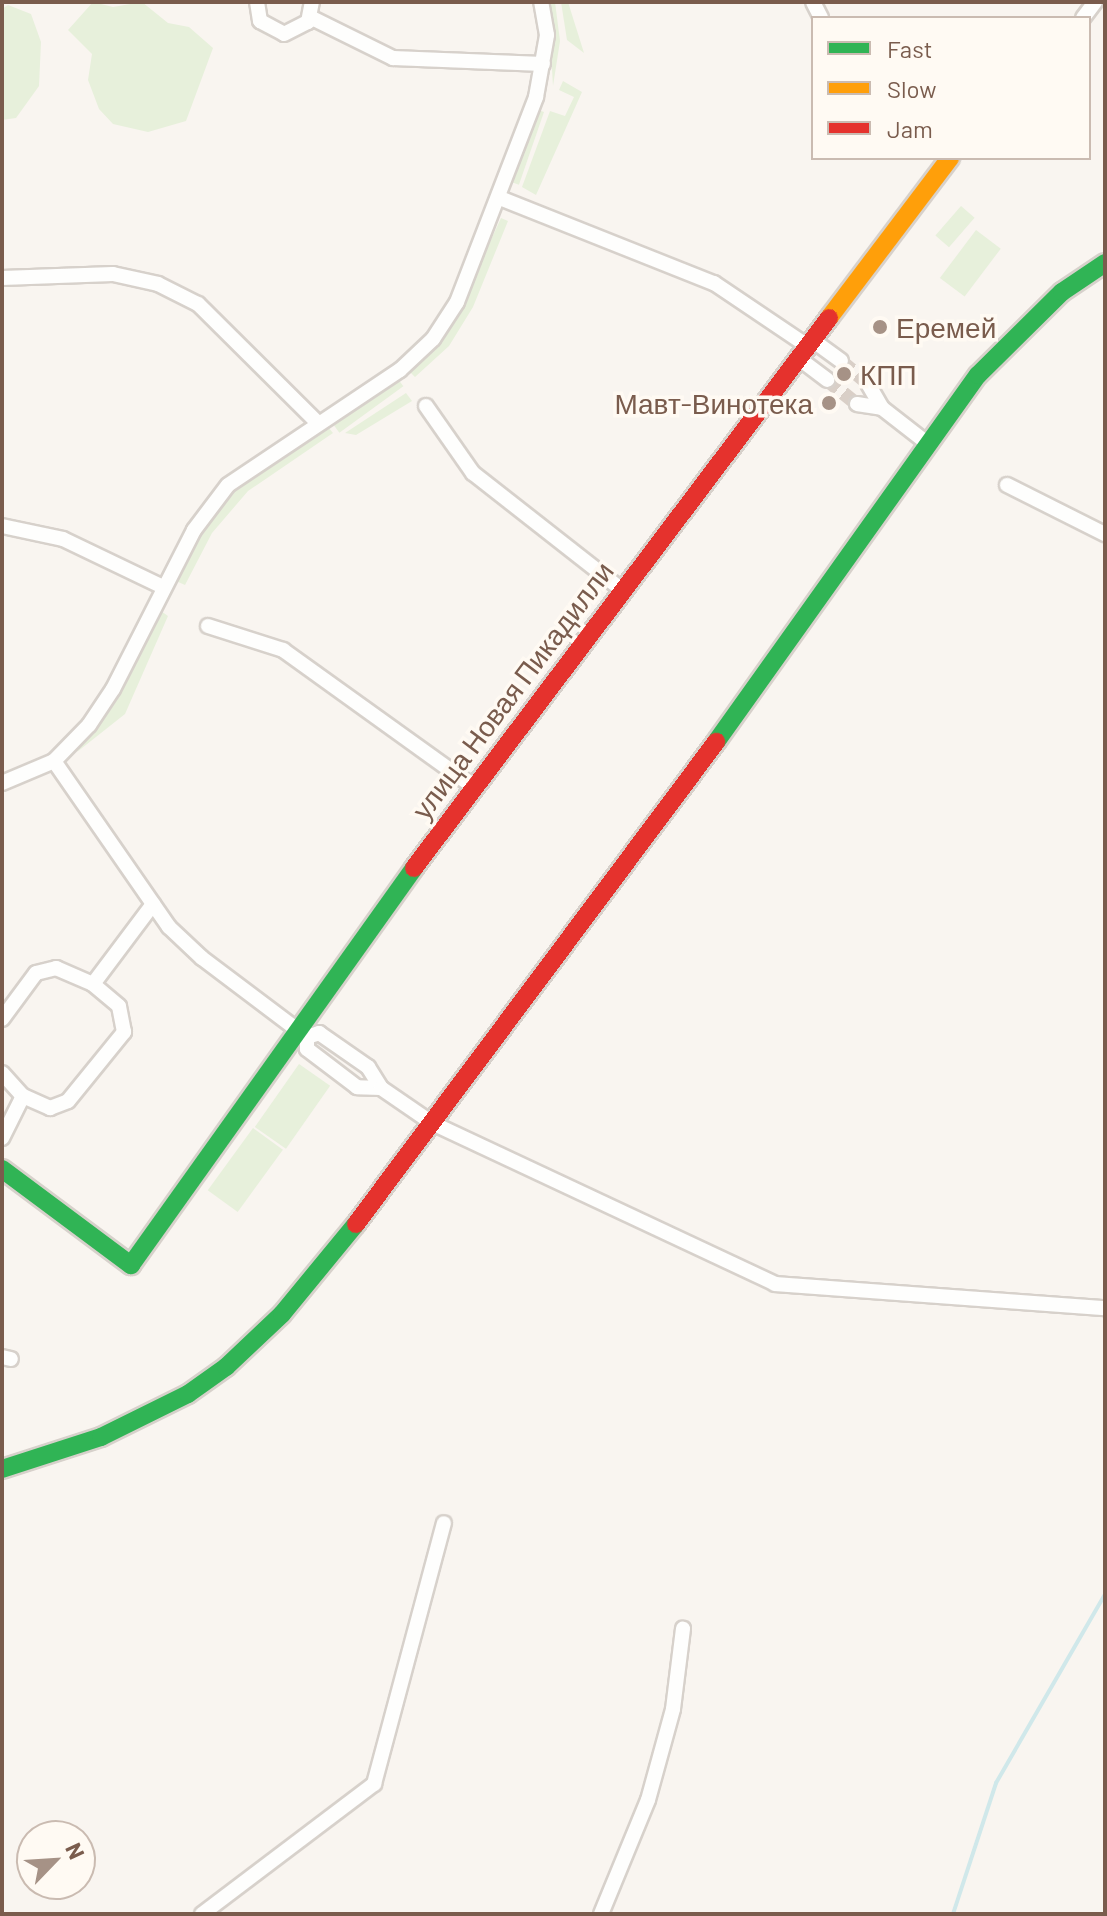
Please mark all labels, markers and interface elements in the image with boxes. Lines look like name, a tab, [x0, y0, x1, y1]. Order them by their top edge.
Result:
legend	[811, 16, 1091, 160]
text: Fast	[887, 34, 932, 63]
text: Slow	[887, 74, 936, 103]
text: Jam	[887, 114, 933, 143]
place label: Еремей	[896, 310, 996, 344]
marker: Еремей	[871, 318, 889, 336]
place label: КПП	[860, 357, 917, 391]
marker: КПП	[835, 365, 853, 383]
place label: Мавт-Винотека	[614, 386, 813, 420]
marker: Мавт-Винотека	[820, 394, 838, 412]
street label: улица Новая Пикадилли	[404, 555, 620, 825]
north arrow	[16, 1820, 96, 1900]
text: N	[61, 1839, 91, 1863]

